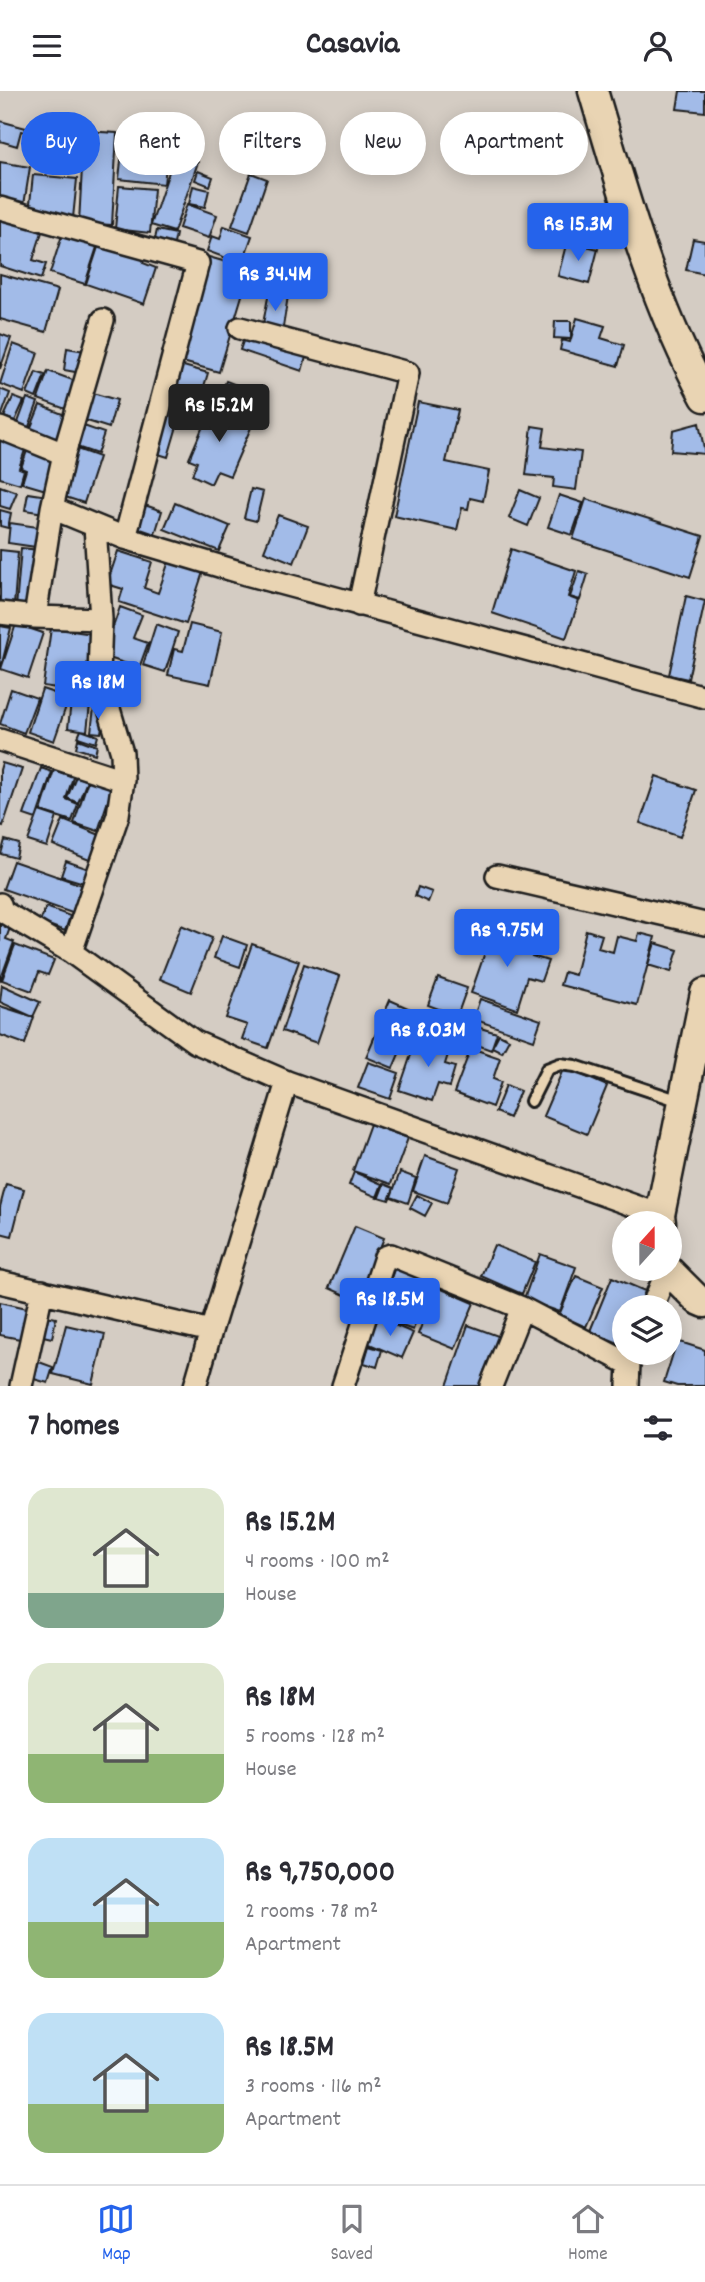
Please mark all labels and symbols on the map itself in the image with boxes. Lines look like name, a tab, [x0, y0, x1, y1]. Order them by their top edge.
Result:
pin: Rs 15.3M	[506, 204, 650, 263]
pin: Rs 34.4M	[203, 253, 347, 313]
pin: Rs 15.2M	[147, 385, 291, 444]
pin: Rs 18M	[41, 661, 155, 721]
pin: Rs 9.75M	[435, 909, 579, 969]
pin: Rs 8.03M	[356, 1009, 500, 1069]
north arrow	[612, 1211, 682, 1281]
pin: Rs 18.5M	[318, 1279, 462, 1338]

